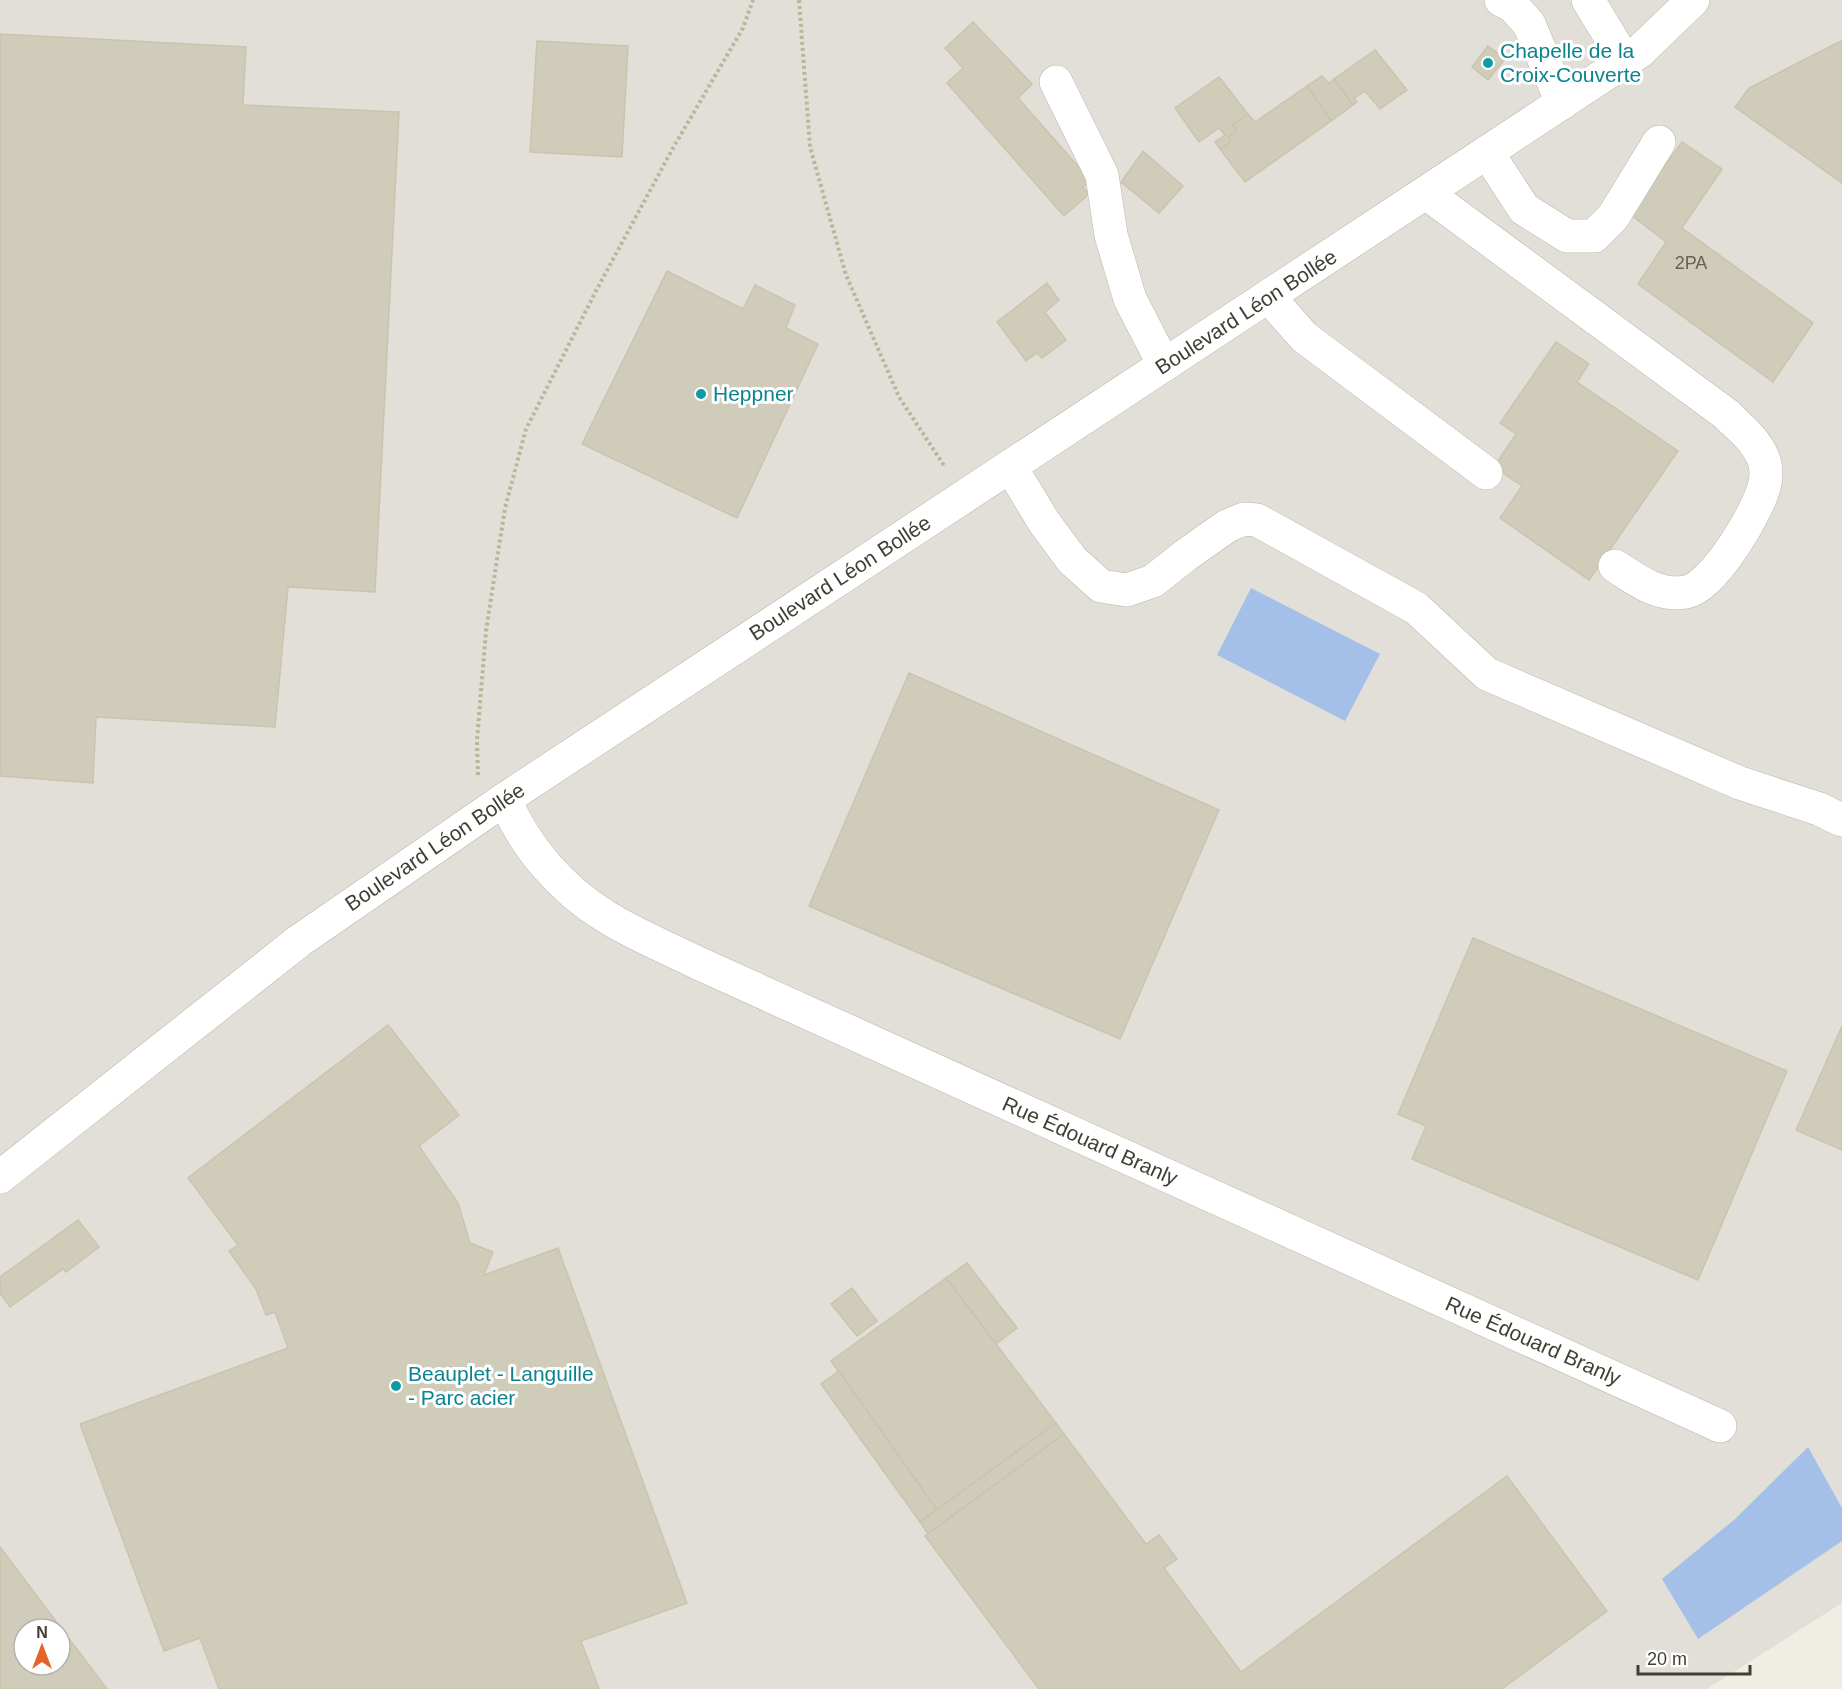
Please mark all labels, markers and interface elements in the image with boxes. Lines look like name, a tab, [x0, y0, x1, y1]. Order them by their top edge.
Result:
place label: Chapelle de la Croix-Couverte	[1500, 39, 1641, 86]
marker: Chapelle de la Croix-Couverte	[1481, 56, 1495, 70]
street label: Boulevard Léon Bollée	[1151, 244, 1341, 379]
house number: 2PA	[1675, 253, 1707, 273]
place label: Heppner	[713, 382, 794, 405]
marker: Heppner	[694, 387, 708, 401]
street label: Boulevard Léon Bollée	[745, 510, 935, 645]
street label: Boulevard Léon Bollée	[341, 778, 529, 915]
street label: Rue Édouard Branly	[999, 1092, 1182, 1190]
street label: Rue Édouard Branly	[1442, 1292, 1625, 1390]
place label: Beauplet - Languille - Parc acier	[408, 1362, 594, 1409]
marker: Beauplet - Languille - Parc acier	[389, 1379, 403, 1393]
north arrow	[12, 1617, 72, 1677]
text: N	[36, 1624, 48, 1641]
scale bar	[1638, 1638, 1750, 1676]
text: 20 m	[1647, 1649, 1687, 1669]

